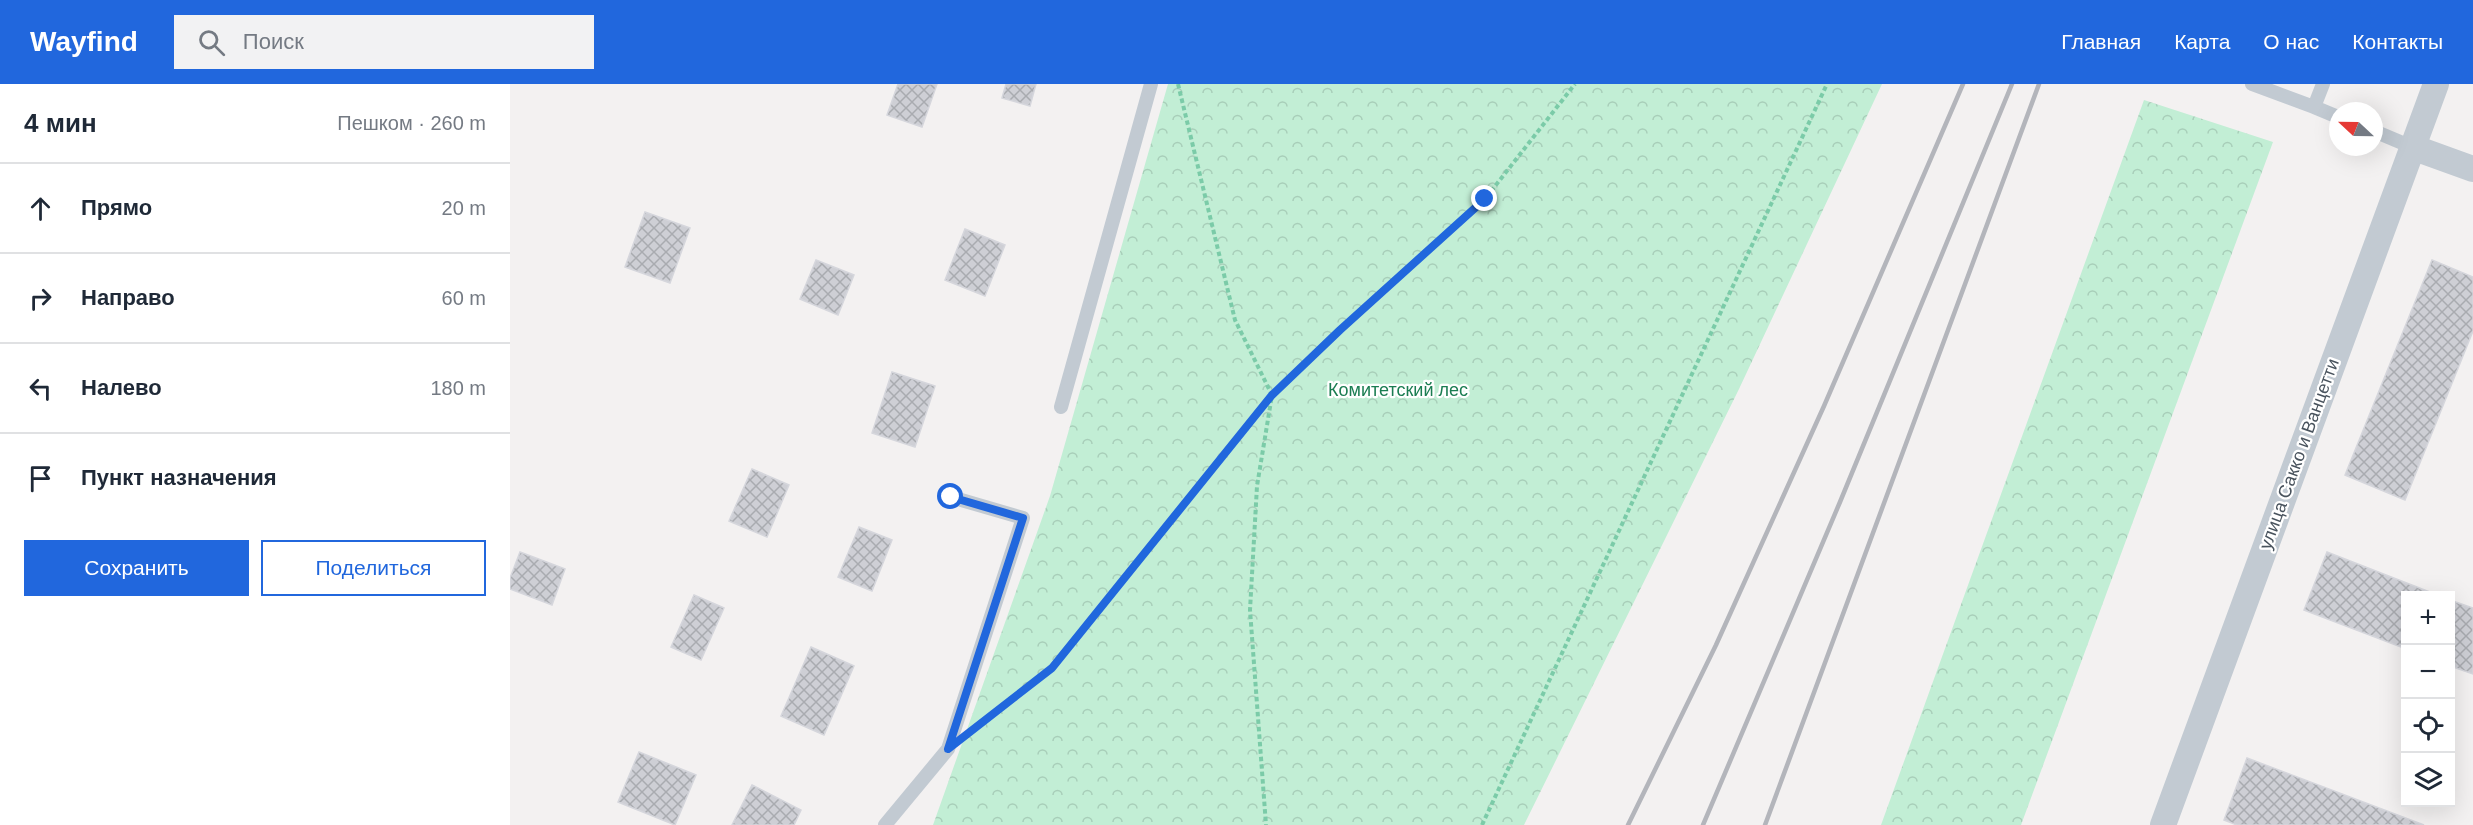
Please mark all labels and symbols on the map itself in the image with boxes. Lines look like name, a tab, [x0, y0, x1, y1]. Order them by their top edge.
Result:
north arrow	[2329, 102, 2383, 156]
route end	[1471, 185, 1497, 211]
street label: улица Сакко и Ванцетти	[2255, 356, 2343, 552]
park label: Комитетский лес	[1328, 380, 1468, 400]
route start	[937, 483, 963, 509]

